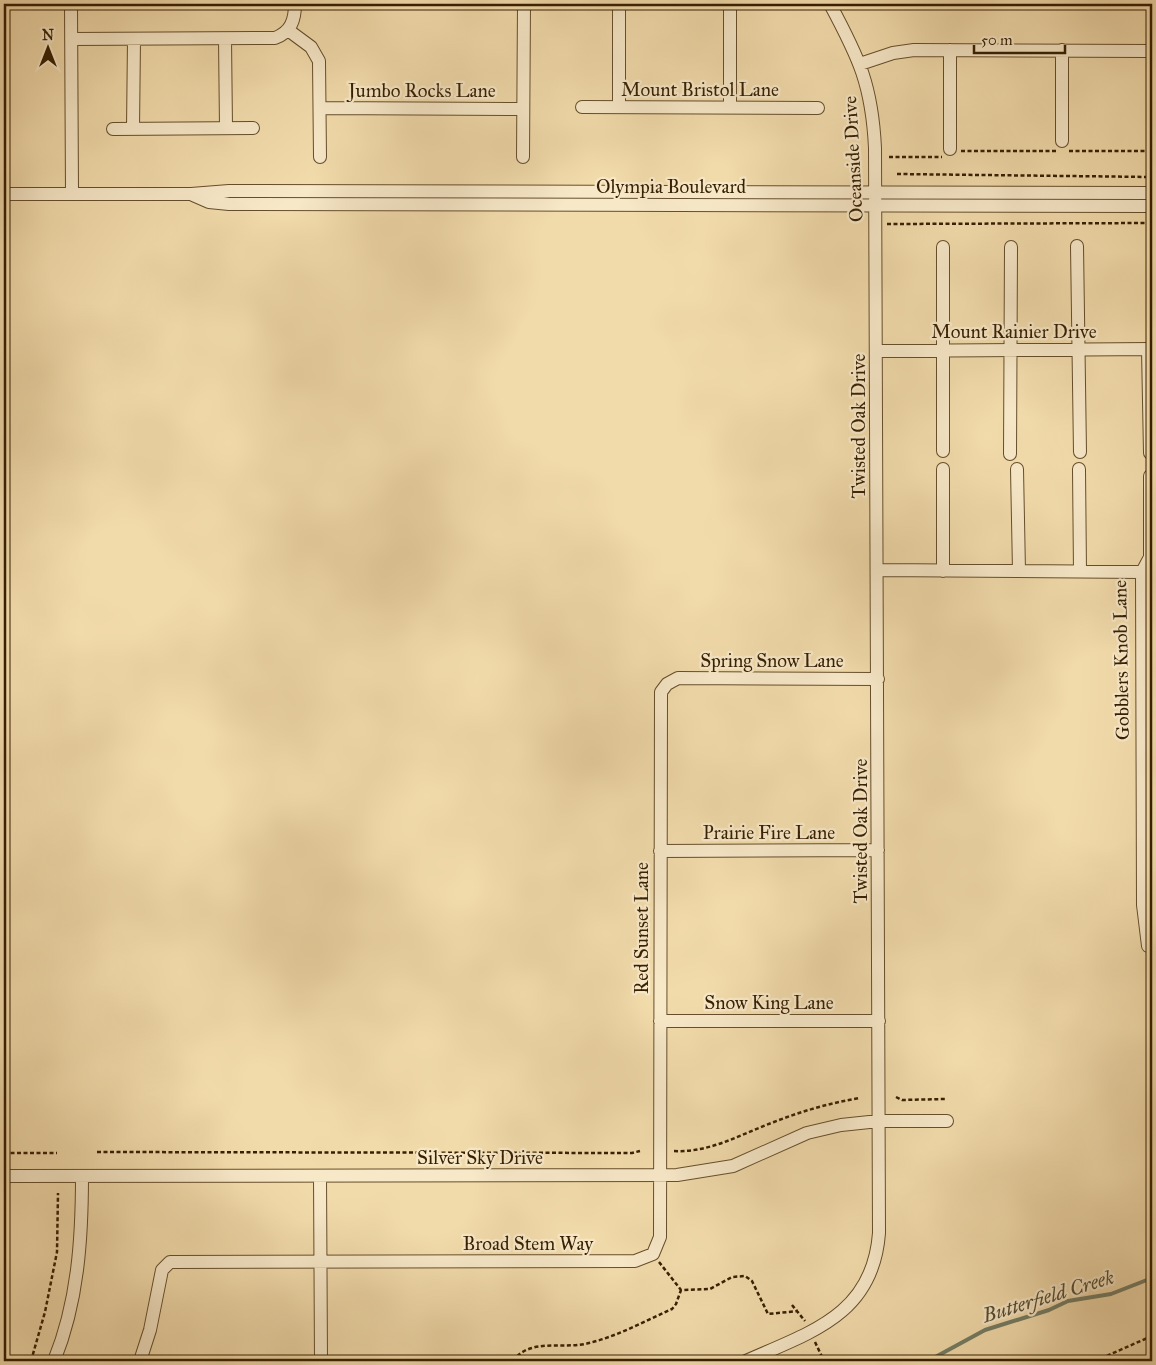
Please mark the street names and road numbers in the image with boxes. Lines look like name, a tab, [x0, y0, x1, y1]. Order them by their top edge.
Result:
street label: Mount Bristol Lane	[621, 78, 779, 101]
street label: Jumbo Rocks Lane	[346, 79, 496, 103]
street label: Oceanside Drive	[838, 95, 868, 223]
street label: Olympia Boulevard	[596, 175, 746, 198]
street label: Mount Rainier Drive	[931, 320, 1097, 343]
street label: Twisted Oak Drive	[847, 353, 870, 498]
street label: Gobblers Knob Lane	[1108, 580, 1134, 740]
street label: Spring Snow Lane	[700, 649, 844, 673]
street label: Twisted Oak Drive	[849, 758, 872, 903]
street label: Prairie Fire Lane	[703, 821, 835, 844]
street label: Red Sunset Lane	[630, 862, 653, 994]
street label: Snow King Lane	[704, 991, 834, 1015]
street label: Silver Sky Drive	[417, 1146, 543, 1169]
street label: Broad Stem Way	[463, 1232, 594, 1255]

